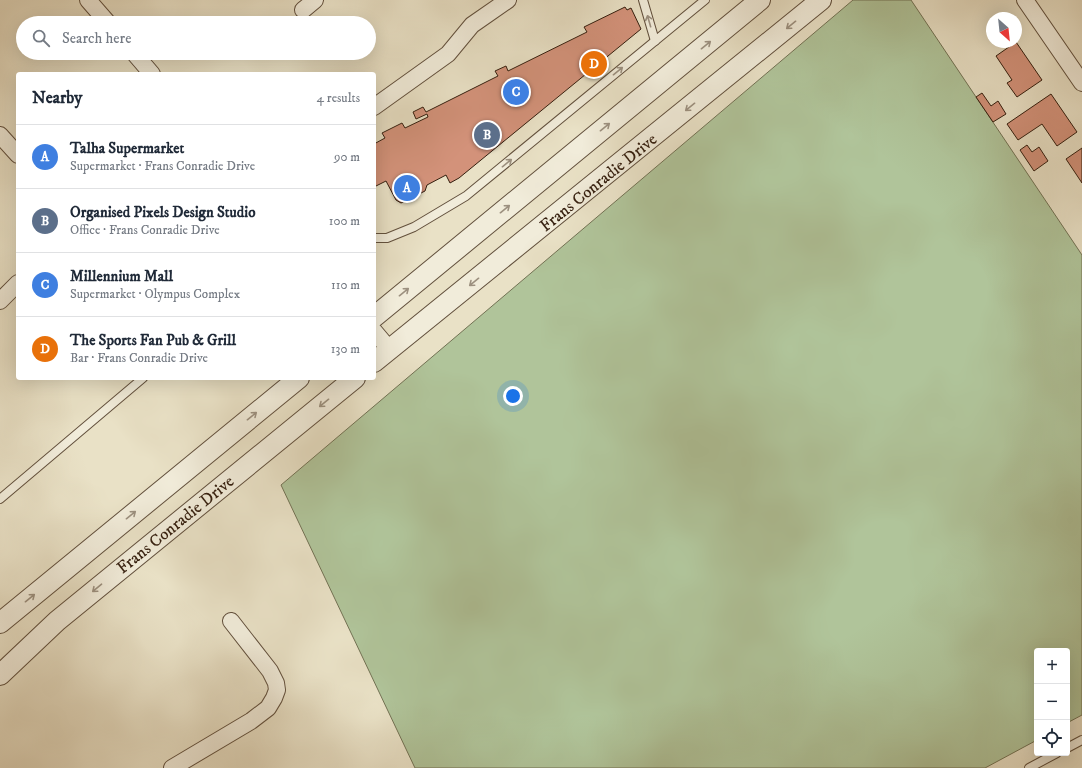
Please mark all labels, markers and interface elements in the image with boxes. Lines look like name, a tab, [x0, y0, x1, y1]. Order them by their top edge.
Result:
north arrow	[986, 12, 1022, 48]
one-way arrow	[645, 14, 652, 27]
search box	[16, 16, 376, 60]
one-way arrow	[785, 20, 796, 29]
icon: search	[30, 27, 52, 49]
text: Search here	[62, 29, 131, 48]
one-way arrow	[700, 40, 711, 49]
pin: D	[581, 49, 607, 79]
one-way arrow	[613, 67, 623, 76]
pin: C	[503, 77, 529, 107]
text: Nearby	[32, 87, 82, 109]
text: 4 results	[317, 90, 360, 106]
one-way arrow	[685, 102, 696, 111]
pin: B	[474, 120, 500, 150]
one-way arrow	[600, 123, 611, 131]
street label: Frans Conradie Drive	[535, 129, 662, 237]
text: Talha Supermarket	[70, 139, 184, 158]
text: A	[41, 149, 49, 165]
text: 90 m	[334, 149, 360, 165]
text: Supermarket · Frans Conradie Drive	[70, 158, 255, 174]
one-way arrow	[501, 158, 512, 167]
pin: A	[394, 173, 420, 203]
text: Organised Pixels Design Studio	[70, 203, 256, 222]
one-way arrow	[499, 205, 510, 214]
text: B	[41, 213, 49, 229]
text: 100 m	[329, 213, 360, 229]
text: Office · Frans Conradie Drive	[70, 222, 220, 238]
text: Millennium Mall	[70, 267, 173, 286]
text: C	[41, 277, 49, 293]
text: 110 m	[331, 277, 360, 293]
one-way arrow	[469, 278, 480, 287]
text: Supermarket · Olympus Complex	[70, 286, 240, 302]
one-way arrow	[399, 287, 410, 296]
text: The Sports Fan Pub & Grill	[70, 331, 236, 350]
text: D	[40, 341, 50, 357]
text: 130 m	[331, 341, 360, 357]
text: Bar · Frans Conradie Drive	[70, 350, 208, 366]
your location	[503, 386, 523, 406]
one-way arrow	[319, 398, 330, 407]
one-way arrow	[247, 411, 258, 420]
street label: Frans Conradie Drive	[112, 471, 239, 579]
one-way arrow	[125, 511, 136, 520]
one-way arrow	[91, 584, 102, 593]
one-way arrow	[25, 593, 36, 602]
map controls	[1034, 648, 1070, 756]
button: +	[1034, 648, 1070, 684]
button: −	[1034, 684, 1070, 720]
button: locate	[1034, 720, 1070, 756]

